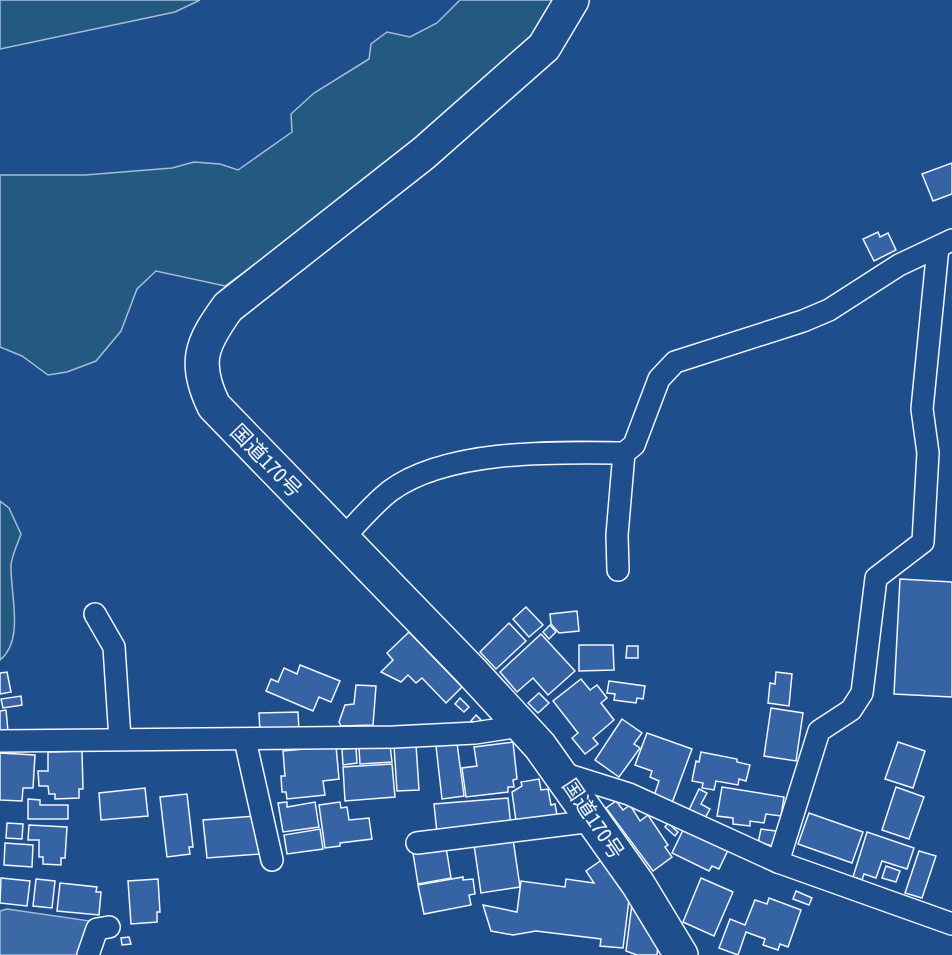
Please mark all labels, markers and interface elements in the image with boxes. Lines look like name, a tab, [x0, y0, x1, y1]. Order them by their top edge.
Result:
street label: 国道170号	[224, 418, 309, 504]
street label: 国道170号	[556, 773, 631, 865]

